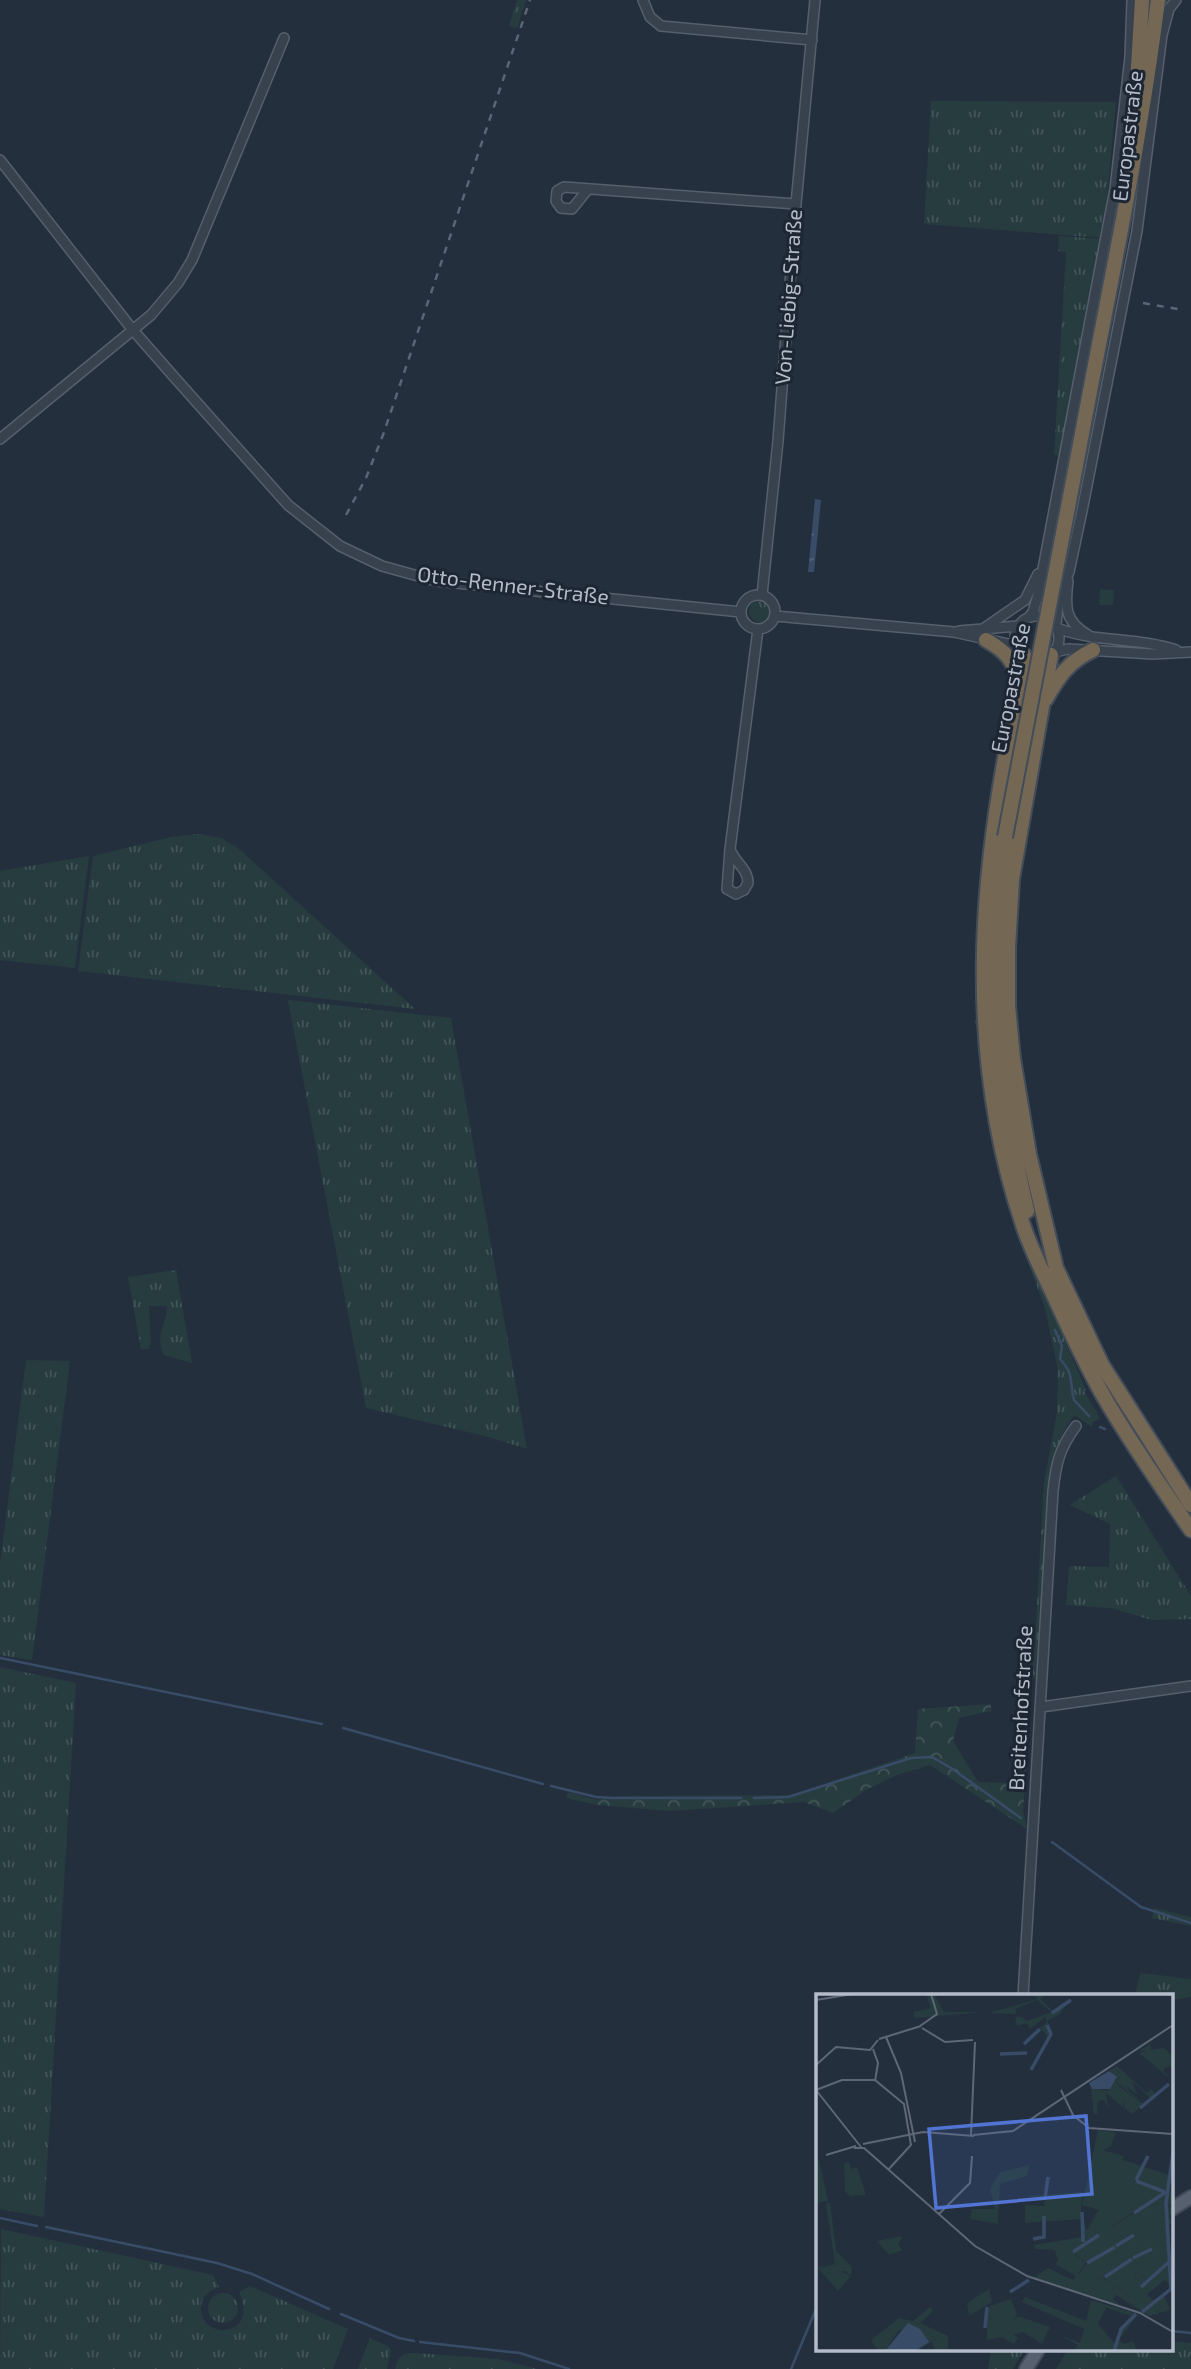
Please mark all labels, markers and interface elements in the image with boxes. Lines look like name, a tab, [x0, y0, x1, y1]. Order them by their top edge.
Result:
street label: Europastraße	[1106, 69, 1147, 203]
street label: Von-Liebig-Straße	[769, 208, 806, 386]
street label: Otto-Renner-Straße	[416, 560, 610, 609]
street label: Europastraße	[985, 621, 1034, 755]
street label: Breitenhofstraße	[1003, 1625, 1036, 1791]
inset map	[816, 1994, 1174, 2352]

